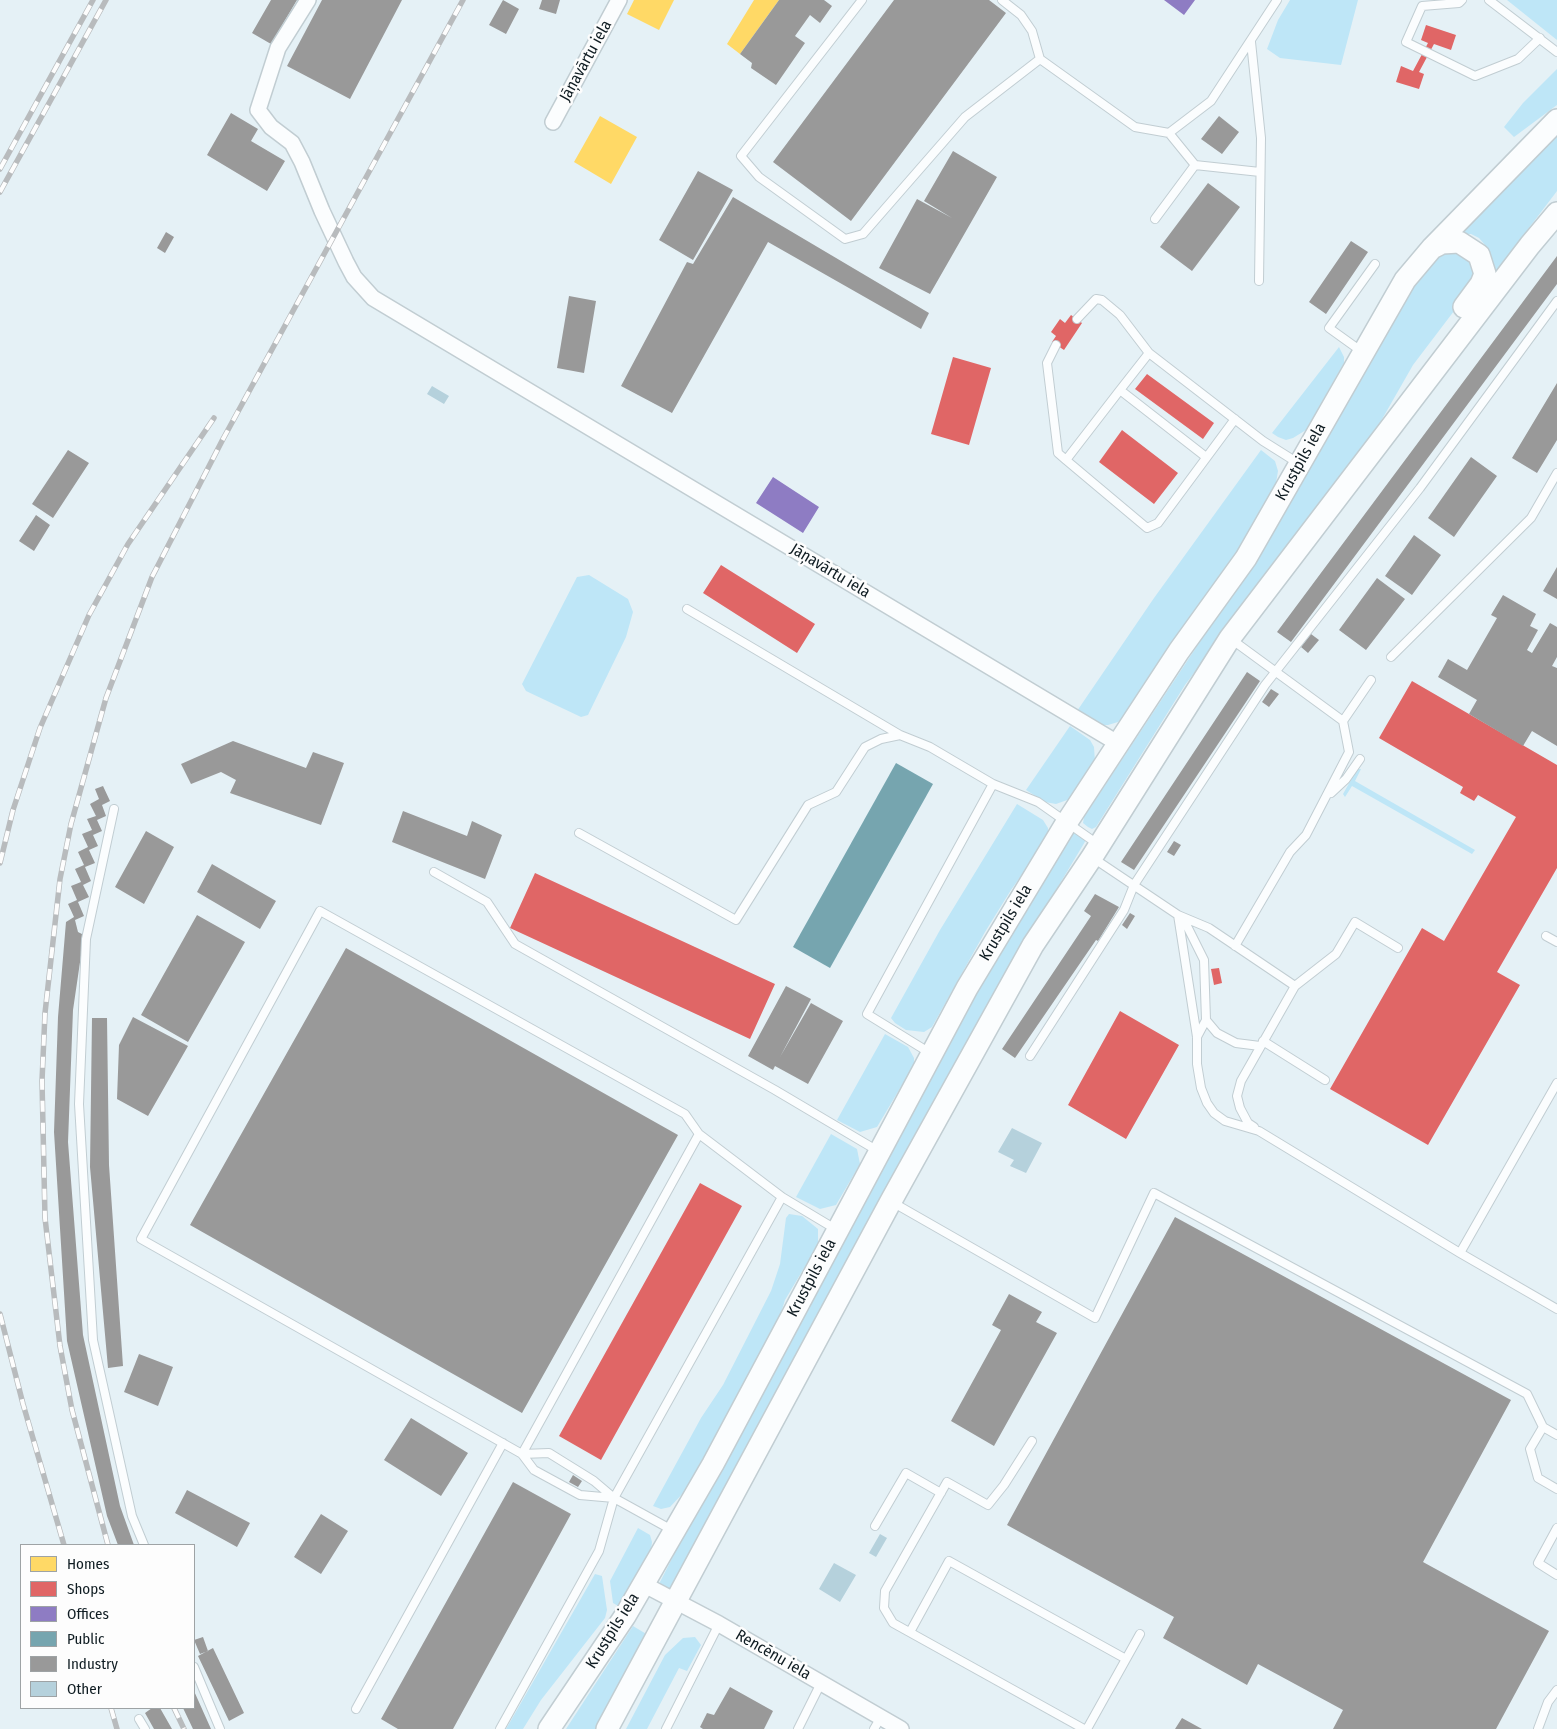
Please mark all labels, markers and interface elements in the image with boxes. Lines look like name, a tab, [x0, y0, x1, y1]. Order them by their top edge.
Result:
street label: Jāņavārtu iela	[556, 17, 616, 105]
street label: Krustpils iela	[1272, 420, 1330, 504]
street label: Jāņavārtu iela	[787, 540, 873, 602]
street label: Krustpils iela	[976, 881, 1036, 965]
street label: Krustpils iela	[783, 1236, 841, 1320]
legend	[20, 1544, 195, 1709]
text: Homes	[67, 1555, 109, 1573]
text: Shops	[67, 1580, 105, 1598]
street label: Krustpils iela	[582, 1590, 644, 1672]
text: Offices	[67, 1605, 109, 1623]
street label: Rencēnu iela	[732, 1626, 814, 1684]
text: Public	[67, 1630, 104, 1648]
text: Industry	[67, 1655, 118, 1673]
text: Other	[67, 1680, 102, 1698]

